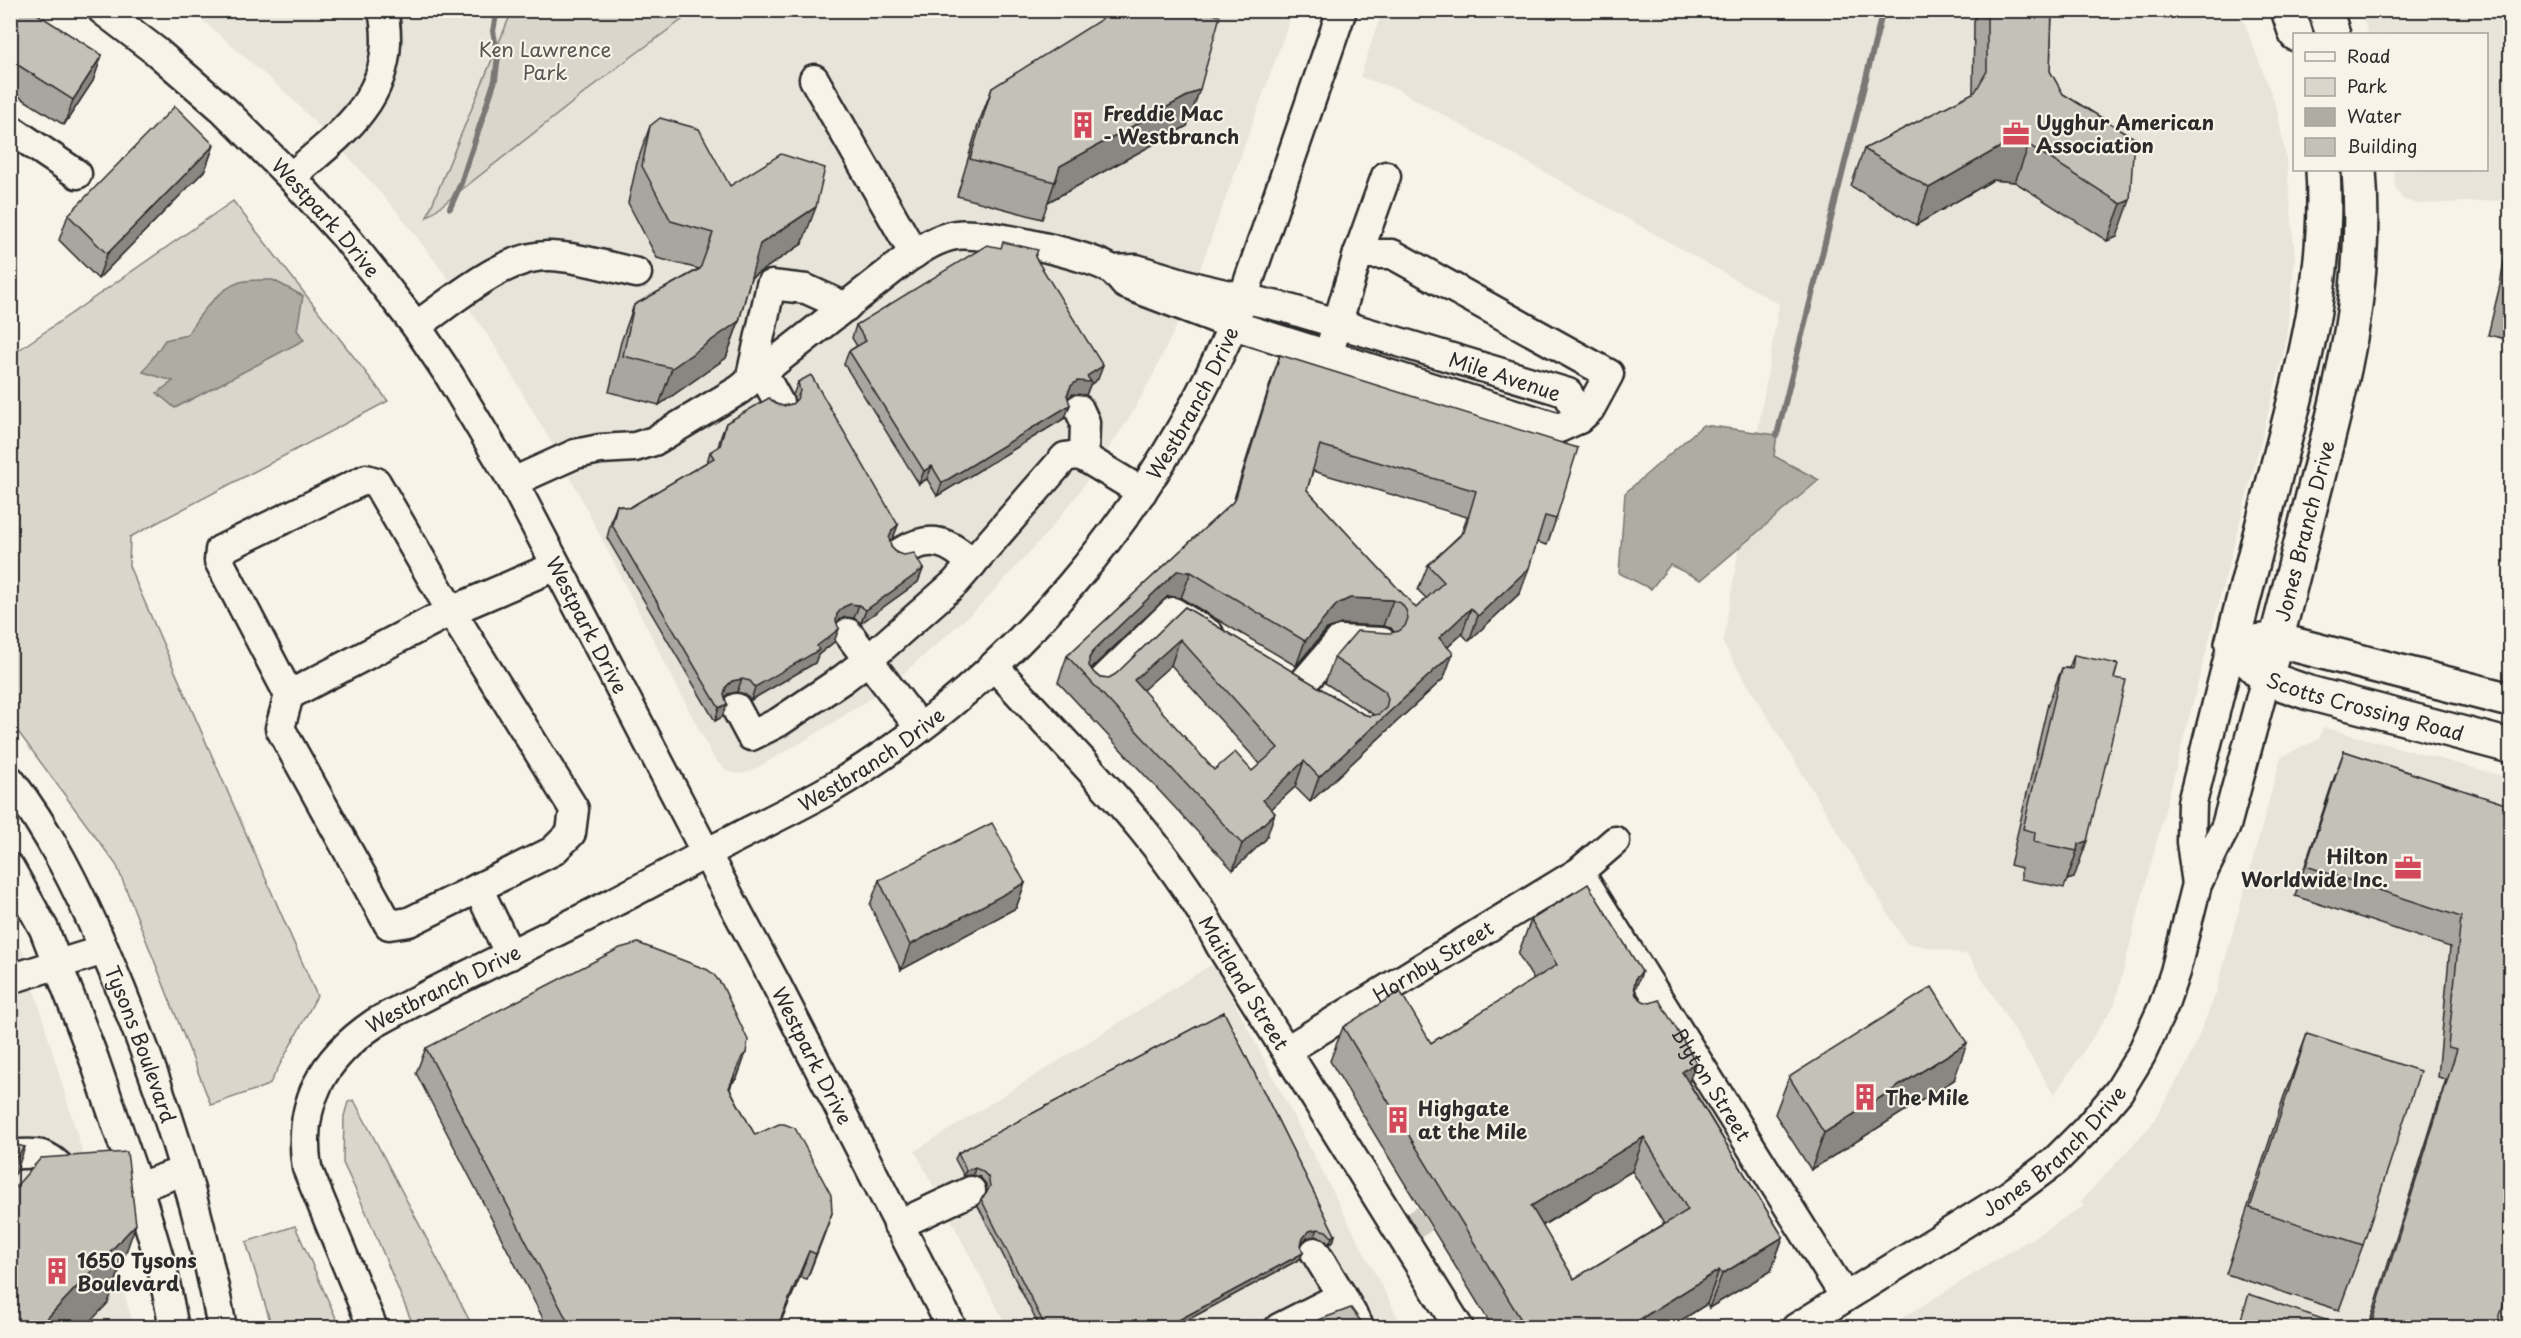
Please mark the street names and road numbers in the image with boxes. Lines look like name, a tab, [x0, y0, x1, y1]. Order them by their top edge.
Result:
street label: Westpark Drive	[265, 151, 387, 284]
street label: Westbranch Drive	[1139, 321, 1246, 485]
street label: Mile Avenue	[1445, 344, 1565, 408]
street label: Jones Branch Drive	[2267, 437, 2342, 625]
street label: Westpark Drive	[539, 551, 636, 699]
street label: Scotts Crossing Road	[2262, 664, 2467, 748]
street label: Westbranch Drive	[793, 700, 951, 819]
street label: Maitland Street	[1192, 910, 1297, 1056]
street label: Hornby Street	[1367, 913, 1499, 1009]
street label: Westbranch Drive	[360, 936, 526, 1040]
street label: Tysons Boulevard	[98, 961, 184, 1127]
street label: Westpark Drive	[765, 981, 860, 1130]
street label: Blyton Street	[1665, 1021, 1759, 1147]
street label: Jones Branch Drive	[1976, 1078, 2133, 1224]

